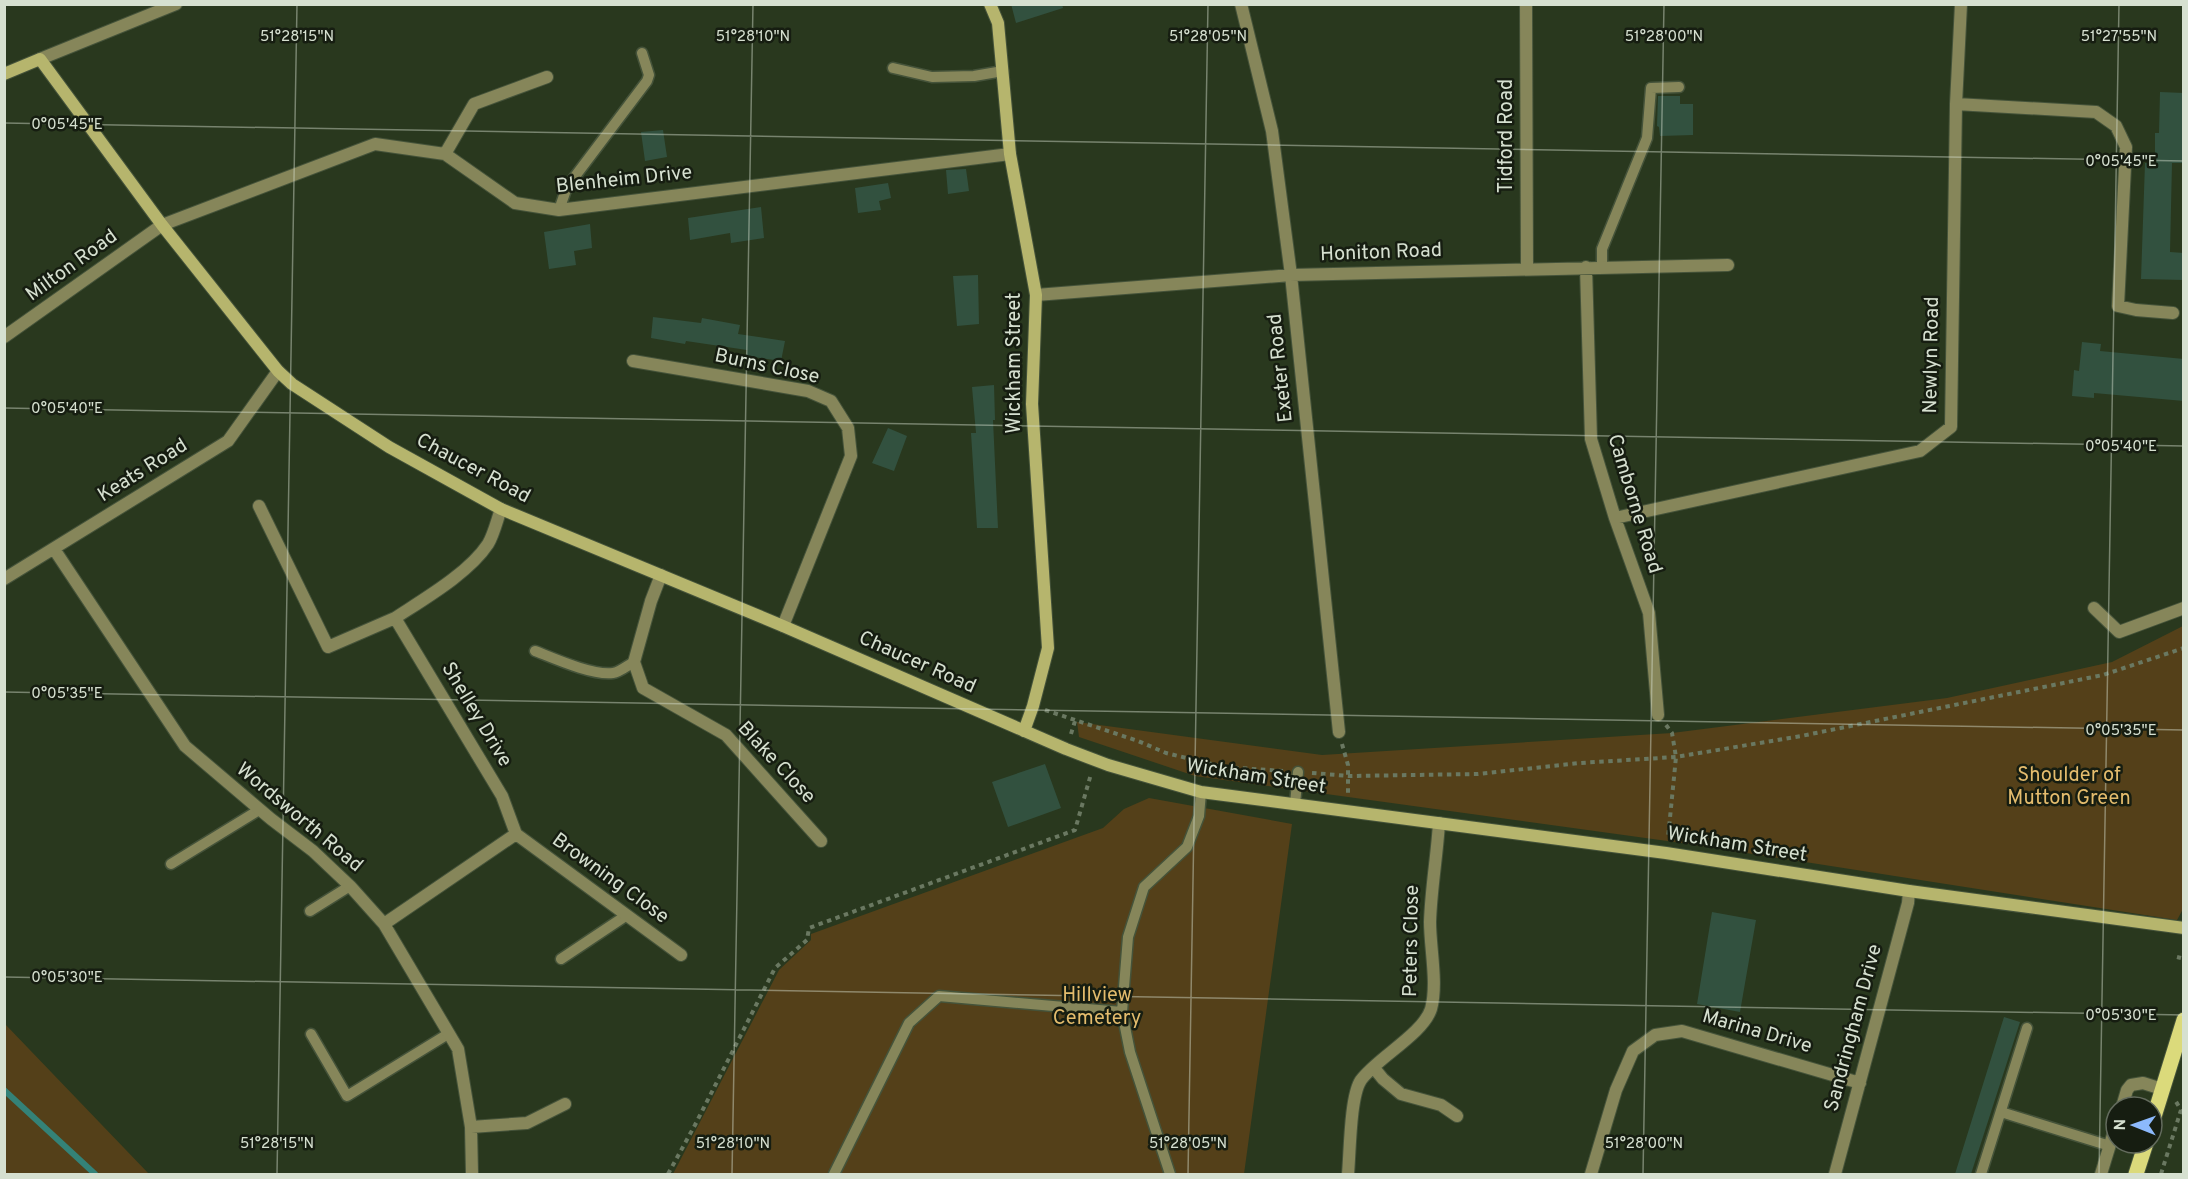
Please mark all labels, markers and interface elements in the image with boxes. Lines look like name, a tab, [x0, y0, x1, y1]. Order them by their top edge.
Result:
text: 51°28'15"N	[260, 28, 334, 47]
text: 51°28'10"N	[716, 28, 790, 47]
text: 51°28'05"N	[1169, 28, 1247, 47]
text: 51°28'00"N	[1625, 28, 1703, 47]
text: 51°27'55"N	[2081, 28, 2157, 47]
street label: Tidford Road	[1494, 79, 1520, 193]
text: 0°05'45"E	[31, 116, 103, 135]
text: 0°05'45"E	[2085, 153, 2157, 172]
street label: Blenheim Drive	[555, 160, 693, 200]
street label: Milton Road	[21, 224, 123, 308]
street label: Honiton Road	[1320, 238, 1442, 268]
street label: Wickham Street	[1002, 292, 1028, 434]
street label: Newlyn Road	[1918, 296, 1946, 414]
street label: Exeter Road	[1262, 312, 1300, 424]
street label: Burns Close	[712, 343, 822, 391]
text: 0°05'40"E	[31, 400, 103, 419]
street label: Chaucer Road	[411, 428, 535, 510]
street label: Camborne Road	[1600, 431, 1668, 577]
street label: Keats Road	[93, 433, 193, 509]
text: 0°05'40"E	[2085, 438, 2157, 457]
street label: Chaucer Road	[854, 626, 980, 700]
street label: Shelley Drive	[435, 658, 517, 772]
text: 0°05'35"E	[31, 685, 103, 704]
street label: Blake Close	[731, 716, 821, 810]
text: 0°05'35"E	[2085, 722, 2157, 741]
street label: Wickham Street	[1184, 753, 1328, 801]
street label: Wordsworth Road	[230, 757, 368, 879]
park label: Shoulder of Mutton Green	[2007, 763, 2131, 812]
street label: Wickham Street	[1665, 821, 1809, 869]
street label: Browning Close	[546, 828, 674, 930]
street label: Peters Close	[1398, 885, 1426, 997]
street label: Sandringham Drive	[1819, 941, 1889, 1115]
text: 0°05'30"E	[31, 969, 103, 988]
park label: Hillview Cemetery	[1053, 983, 1141, 1032]
street label: Marina Drive	[1699, 1004, 1815, 1060]
text: 0°05'30"E	[2085, 1007, 2157, 1026]
north arrow	[2104, 1095, 2164, 1155]
text: N	[2111, 1119, 2131, 1131]
text: 51°28'15"N	[240, 1135, 314, 1154]
text: 51°28'10"N	[696, 1135, 770, 1154]
text: 51°28'05"N	[1149, 1135, 1227, 1154]
text: 51°28'00"N	[1605, 1135, 1683, 1154]

